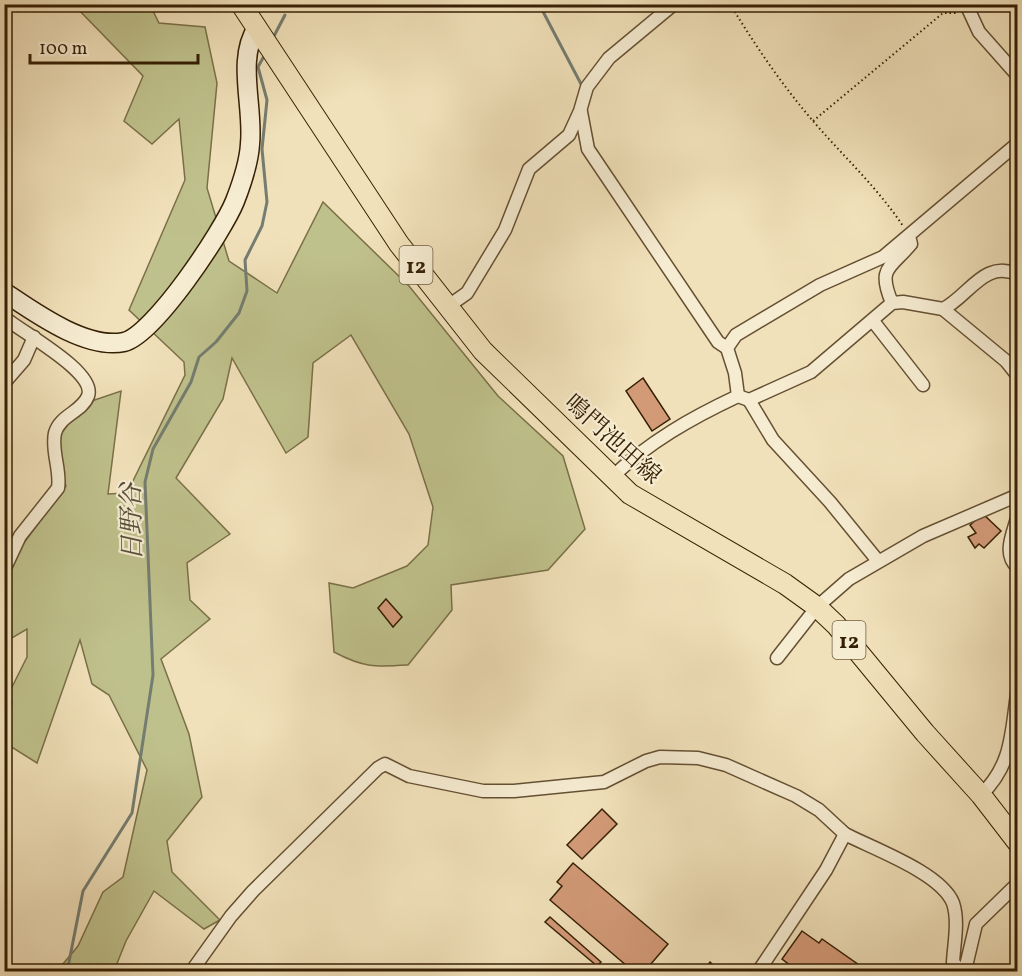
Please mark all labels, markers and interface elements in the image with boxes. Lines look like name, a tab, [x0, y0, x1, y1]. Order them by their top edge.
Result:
scale bar	[30, 27, 198, 65]
text: 100 m	[39, 37, 88, 62]
road number: 12	[400, 246, 432, 284]
street label: 鳴門池田線	[556, 388, 668, 493]
water label: 日野谷	[114, 481, 152, 561]
road number: 12	[832, 621, 866, 659]

